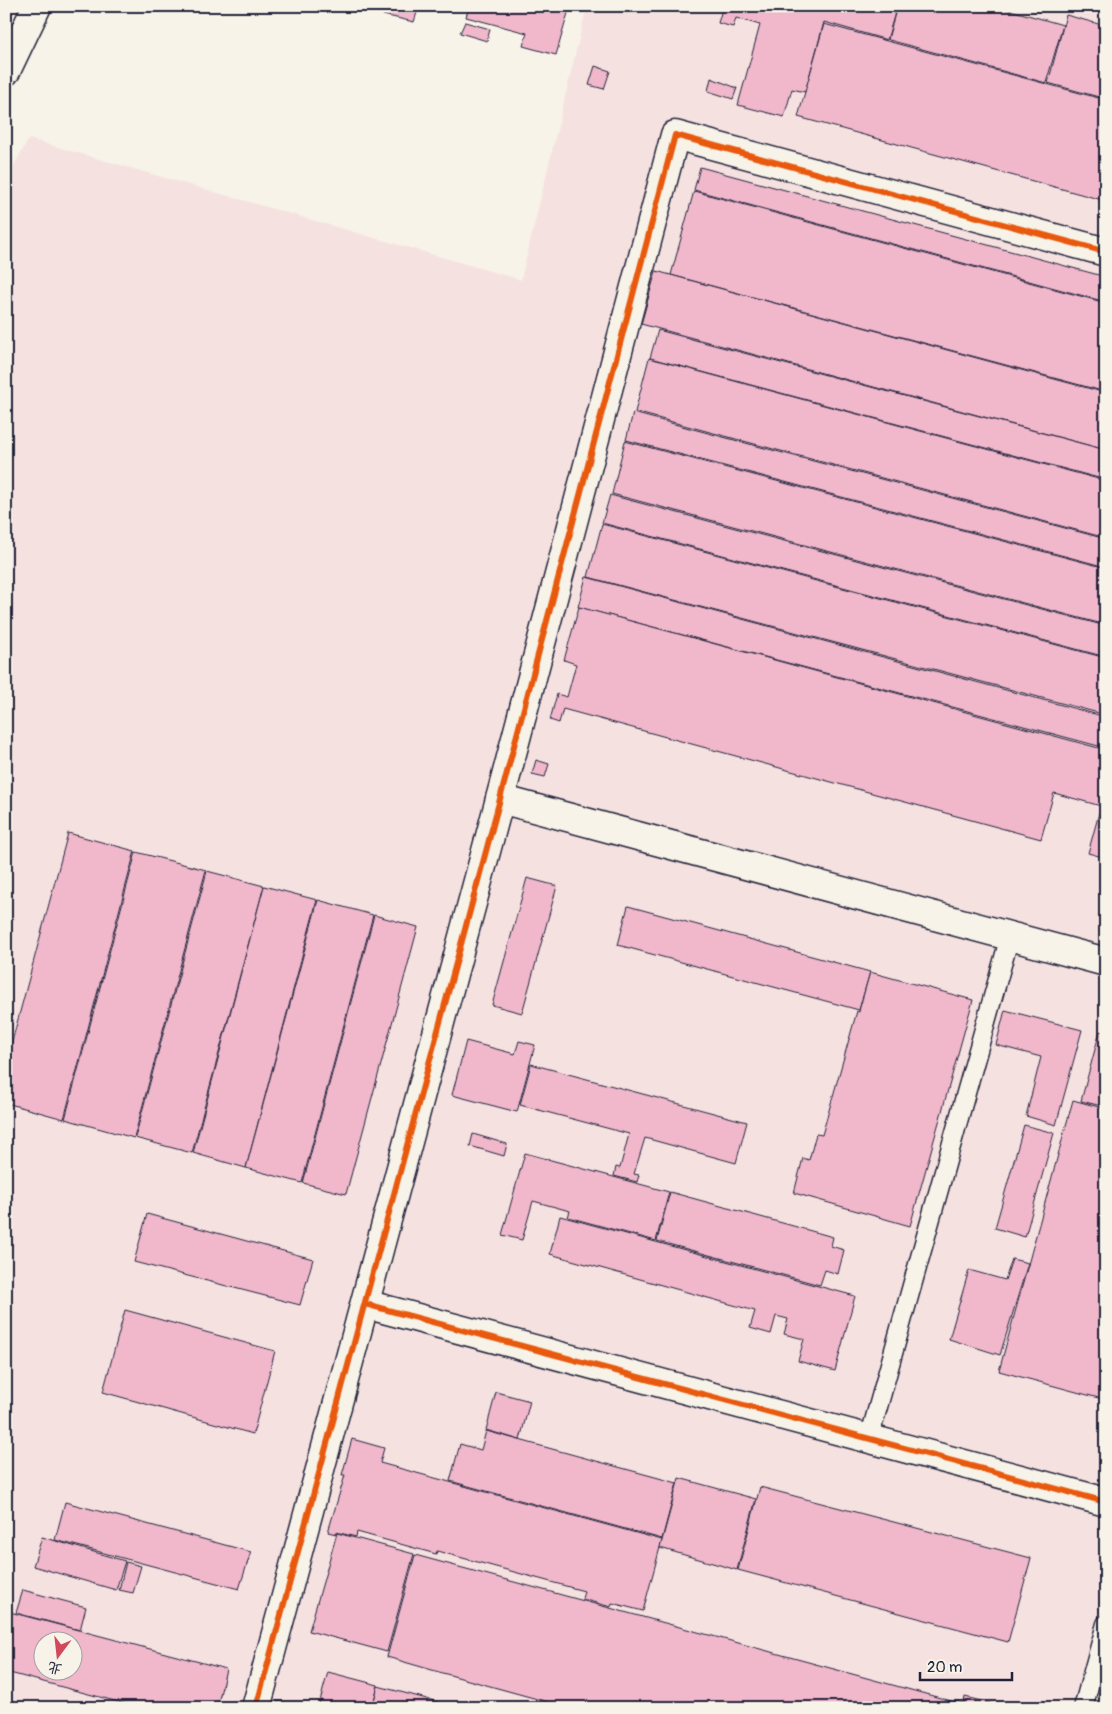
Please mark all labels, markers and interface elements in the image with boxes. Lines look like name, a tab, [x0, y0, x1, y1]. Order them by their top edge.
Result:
north arrow	[32, 1632, 82, 1682]
scale bar	[920, 1649, 1012, 1681]
text: 北	[46, 1658, 64, 1678]
text: 20 m	[927, 1658, 962, 1677]

